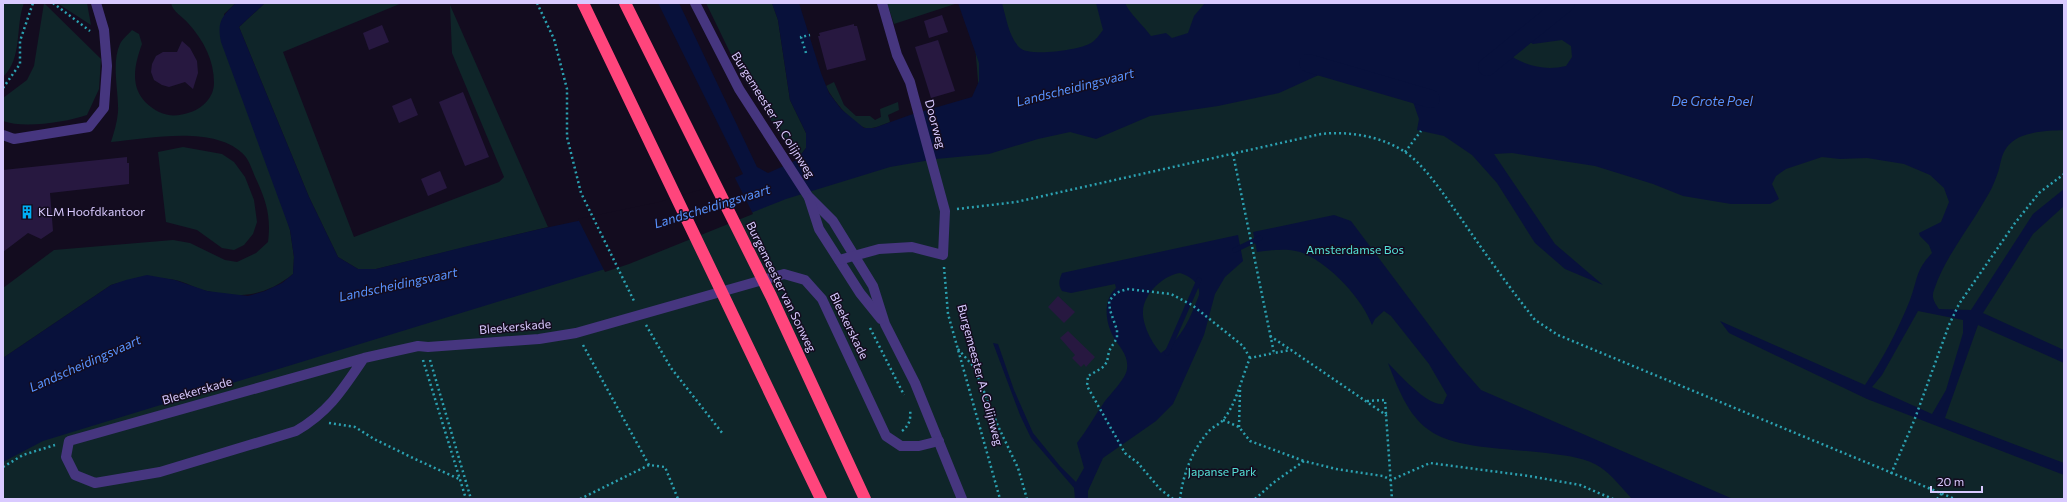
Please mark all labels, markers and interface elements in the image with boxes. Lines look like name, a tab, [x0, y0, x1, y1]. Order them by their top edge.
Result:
street label: Burgemeester A. Colijnweg	[729, 49, 819, 180]
water label: Landscheidingsvaart	[1014, 64, 1136, 109]
water label: De Grote Poel	[1671, 93, 1753, 109]
street label: Doorweg	[923, 98, 949, 150]
water label: Landscheidingsvaart	[652, 180, 773, 231]
building icon: KLM Hoofdkantoor	[19, 204, 35, 220]
place label: KLM Hoofdkantoor	[38, 204, 145, 218]
street label: Burgemeester van Sonweg	[744, 219, 820, 355]
park label: Amsterdamse Bos	[1306, 242, 1404, 256]
water label: Landscheidingsvaart	[337, 263, 459, 304]
street label: Bleekerskade	[828, 290, 872, 361]
street label: Burgemeester A. Colijnweg	[955, 303, 1007, 447]
street label: Bleekerskade	[478, 316, 551, 336]
water label: Landscheidingsvaart	[27, 331, 144, 395]
street label: Bleekerskade	[160, 373, 233, 407]
park label: Japanse Park	[1187, 464, 1257, 479]
scale bar	[1931, 468, 1982, 494]
text: 20 m	[1937, 474, 1964, 488]

